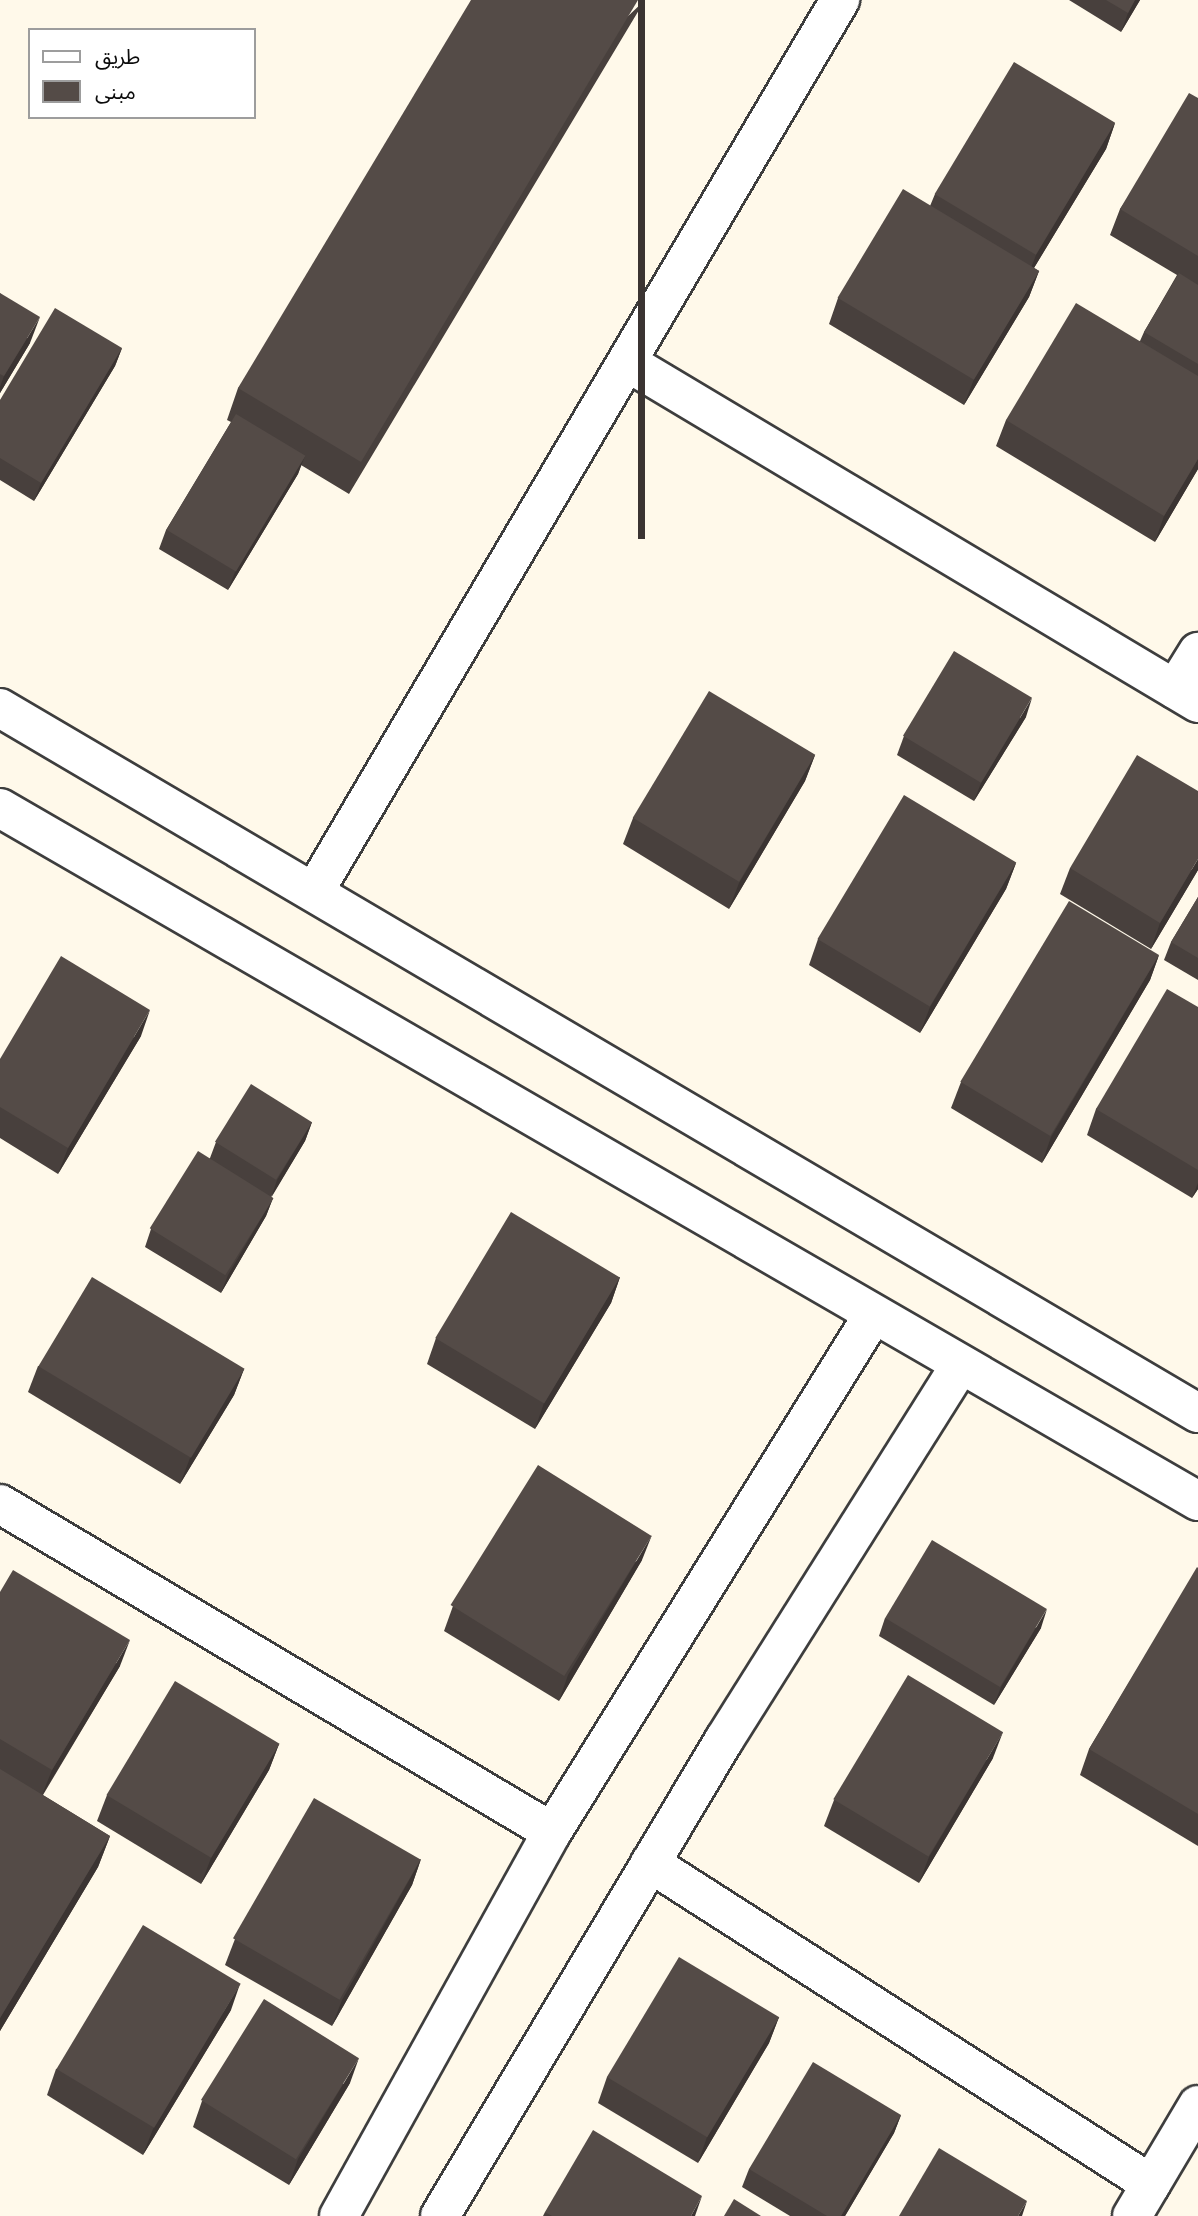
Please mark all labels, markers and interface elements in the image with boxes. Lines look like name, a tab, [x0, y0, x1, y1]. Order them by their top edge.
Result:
legend	[28, 28, 256, 119]
text: طريق	[95, 44, 140, 70]
text: مبنى	[95, 79, 136, 105]

